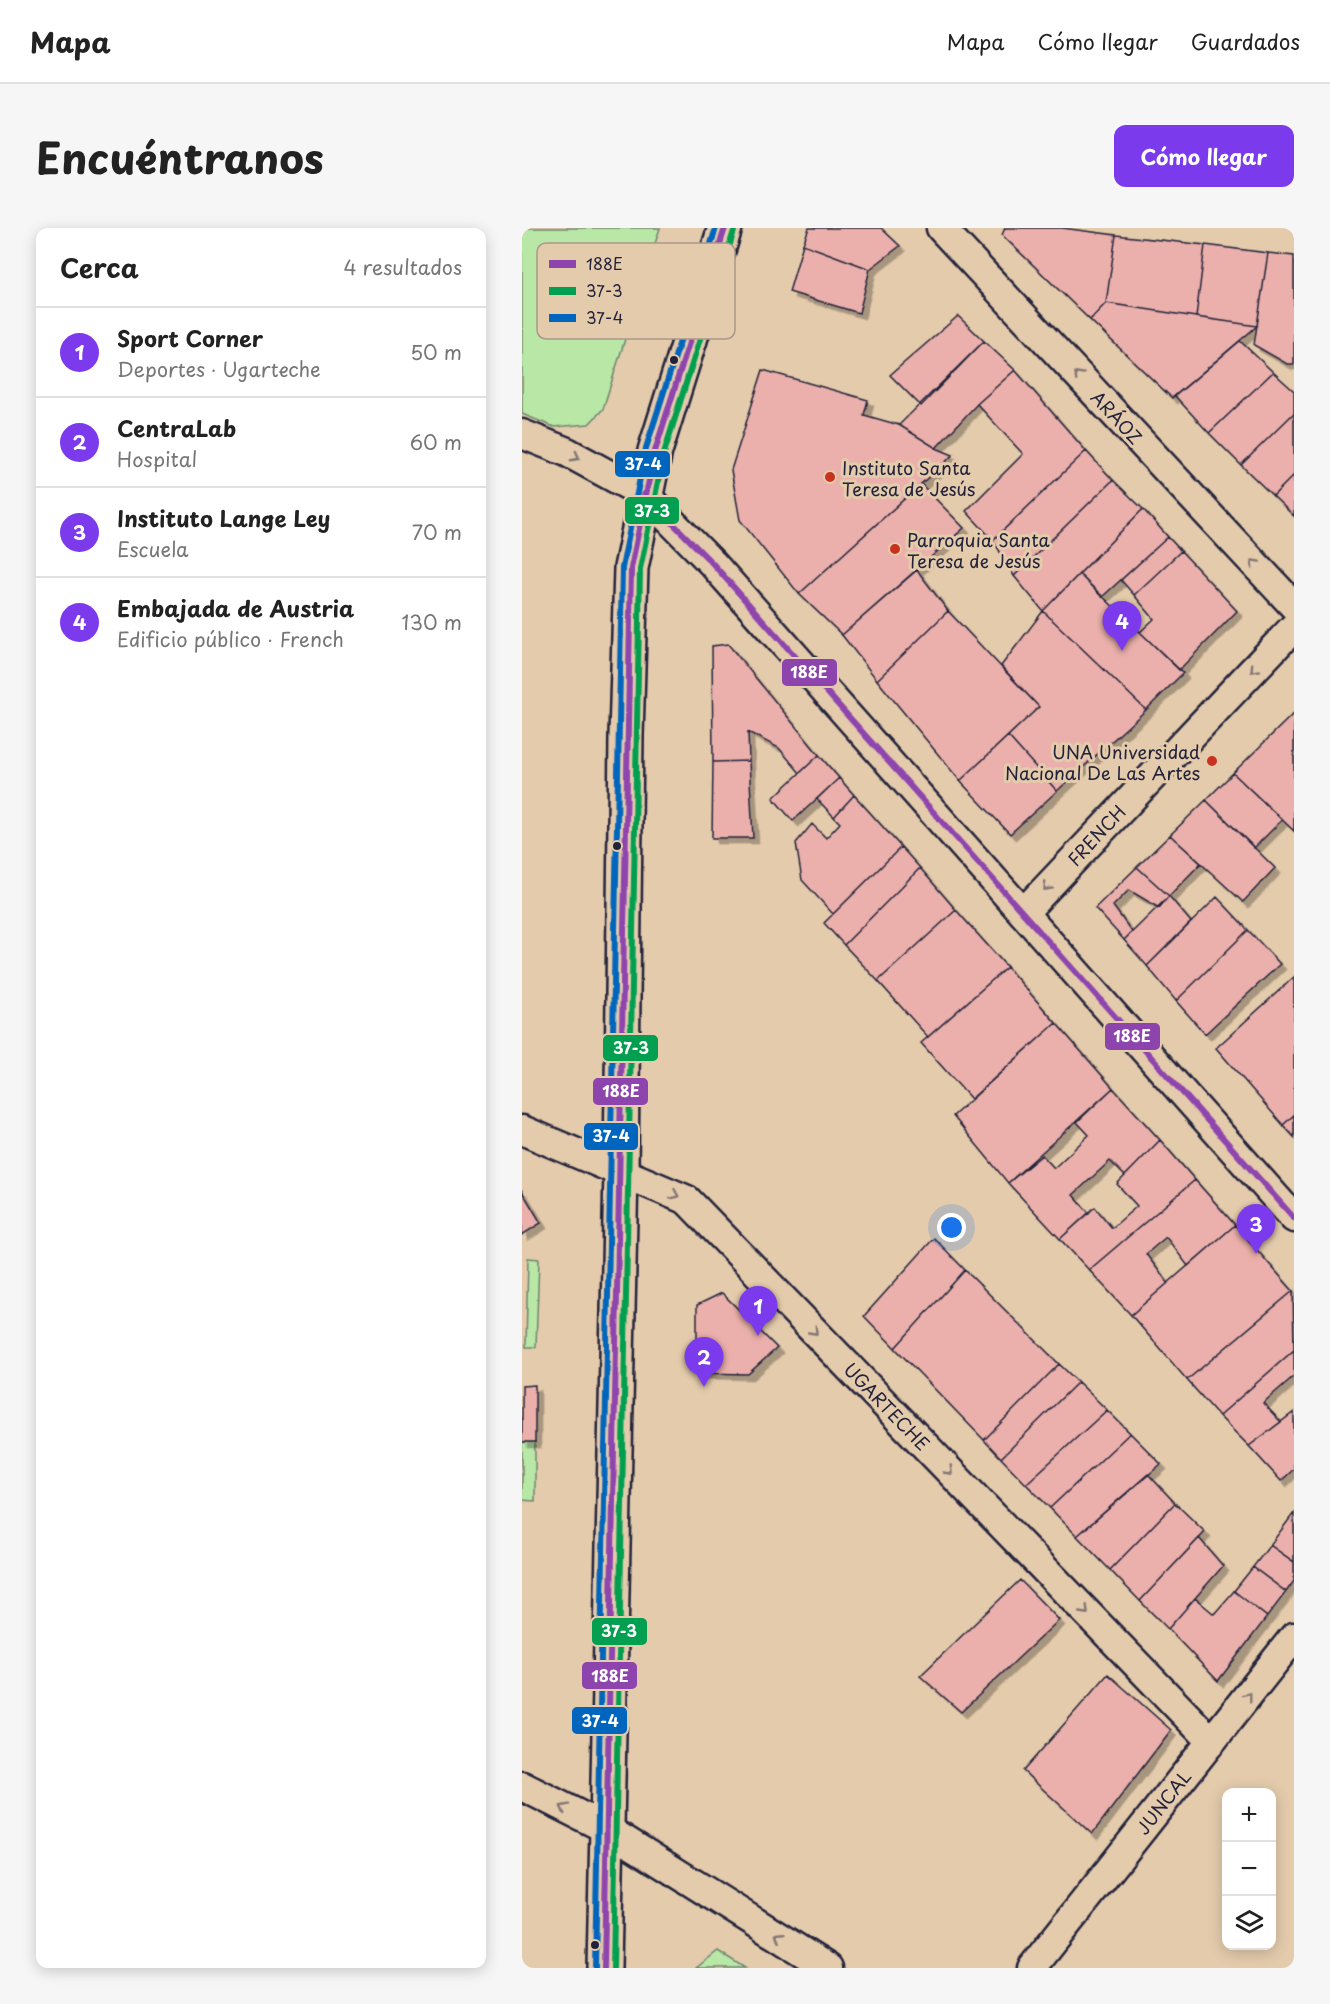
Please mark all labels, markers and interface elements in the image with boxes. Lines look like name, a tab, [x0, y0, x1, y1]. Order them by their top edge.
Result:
text: Mapa	[30, 20, 111, 63]
text: Mapa	[947, 25, 1005, 57]
text: Cómo llegar	[1038, 25, 1158, 57]
text: Guardados	[1191, 25, 1300, 57]
text: Encuéntranos	[36, 125, 324, 188]
button: Cómo llegar	[1114, 125, 1294, 187]
legend	[537, 243, 735, 339]
text: Cerca	[60, 248, 139, 287]
text: 188E	[586, 251, 623, 275]
text: 4 resultados	[344, 252, 462, 282]
text: 37-3	[586, 278, 623, 302]
text: 37-4	[586, 305, 623, 329]
text: Sport Corner	[117, 321, 263, 354]
text: 1	[75, 337, 84, 367]
text: 50 m	[410, 337, 462, 367]
text: Deportes · Ugarteche	[117, 354, 321, 384]
unlabelled marker	[668, 354, 680, 366]
one-way arrow	[1074, 371, 1085, 381]
street label: ARÁOZ	[1085, 384, 1149, 450]
text: CentraLab	[117, 411, 236, 444]
text: 2	[72, 427, 87, 457]
text: 60 m	[410, 427, 462, 457]
text: Hospital	[117, 444, 197, 474]
one-way arrow	[570, 450, 580, 461]
line badge: 37-4	[614, 450, 671, 478]
text: 37-4	[624, 451, 662, 475]
place label: Instituto Santa Teresa de Jesús	[842, 454, 975, 502]
marker: Instituto Santa Teresa de Jesús	[823, 470, 837, 484]
line badge: 37-3	[624, 496, 680, 525]
text: 37-3	[634, 498, 670, 522]
text: Instituto Lange Ley	[117, 501, 330, 534]
text: 3	[73, 517, 86, 547]
text: 70 m	[412, 517, 462, 547]
place label: Parroquia Santa Teresa de Jesús	[907, 526, 1051, 574]
text: Escuela	[117, 534, 189, 564]
marker: Parroquia Santa Teresa de Jesús	[888, 542, 902, 556]
one-way arrow	[1250, 559, 1261, 570]
text: Embajada de Austria	[117, 591, 354, 624]
pin: 4	[1102, 602, 1142, 651]
text: 4	[73, 607, 86, 637]
text: 130 m	[402, 607, 462, 637]
text: Edificio público · French	[117, 624, 344, 654]
line badge: 188E	[781, 658, 838, 687]
text: 188E	[790, 659, 828, 683]
one-way arrow	[1250, 663, 1261, 673]
place label: UNA Universidad Nacional De Las Artes	[1005, 738, 1200, 786]
marker: UNA Universidad Nacional De Las Artes	[1205, 754, 1219, 768]
street label: FRENCH	[1061, 798, 1131, 872]
unlabelled marker	[611, 840, 623, 852]
one-way arrow	[1044, 880, 1055, 891]
line badge: 188E	[1104, 1022, 1161, 1051]
text: 188E	[1113, 1023, 1151, 1047]
line badge: 37-3	[602, 1034, 659, 1062]
text: 37-3	[613, 1035, 649, 1059]
line badge: 188E	[592, 1077, 649, 1106]
text: 188E	[602, 1078, 640, 1102]
line badge: 37-4	[583, 1122, 639, 1151]
text: 37-4	[592, 1123, 630, 1147]
one-way arrow	[669, 1188, 680, 1200]
pin: 3	[1236, 1204, 1276, 1254]
your location	[937, 1213, 966, 1242]
pin: 1	[738, 1286, 778, 1336]
one-way arrow	[806, 1323, 817, 1334]
pin: 2	[684, 1338, 723, 1387]
street label: UGARTECHE	[838, 1356, 936, 1456]
one-way arrow	[942, 1464, 953, 1474]
one-way arrow	[1078, 1604, 1089, 1614]
line badge: 37-3	[591, 1617, 648, 1646]
text: 37-3	[601, 1618, 637, 1642]
line badge: 188E	[581, 1661, 638, 1690]
text: 188E	[591, 1663, 629, 1687]
one-way arrow	[1240, 1691, 1251, 1702]
line badge: 37-4	[571, 1706, 628, 1735]
text: 37-4	[581, 1708, 619, 1732]
street label: JUNCAL	[1129, 1764, 1197, 1840]
map controls	[1222, 1788, 1276, 1950]
button: +	[1222, 1788, 1276, 1842]
one-way arrow	[560, 1803, 571, 1815]
button: −	[1222, 1842, 1276, 1896]
button: layers	[1222, 1896, 1276, 1950]
one-way arrow	[775, 1932, 785, 1944]
unlabelled marker	[589, 1939, 601, 1951]

